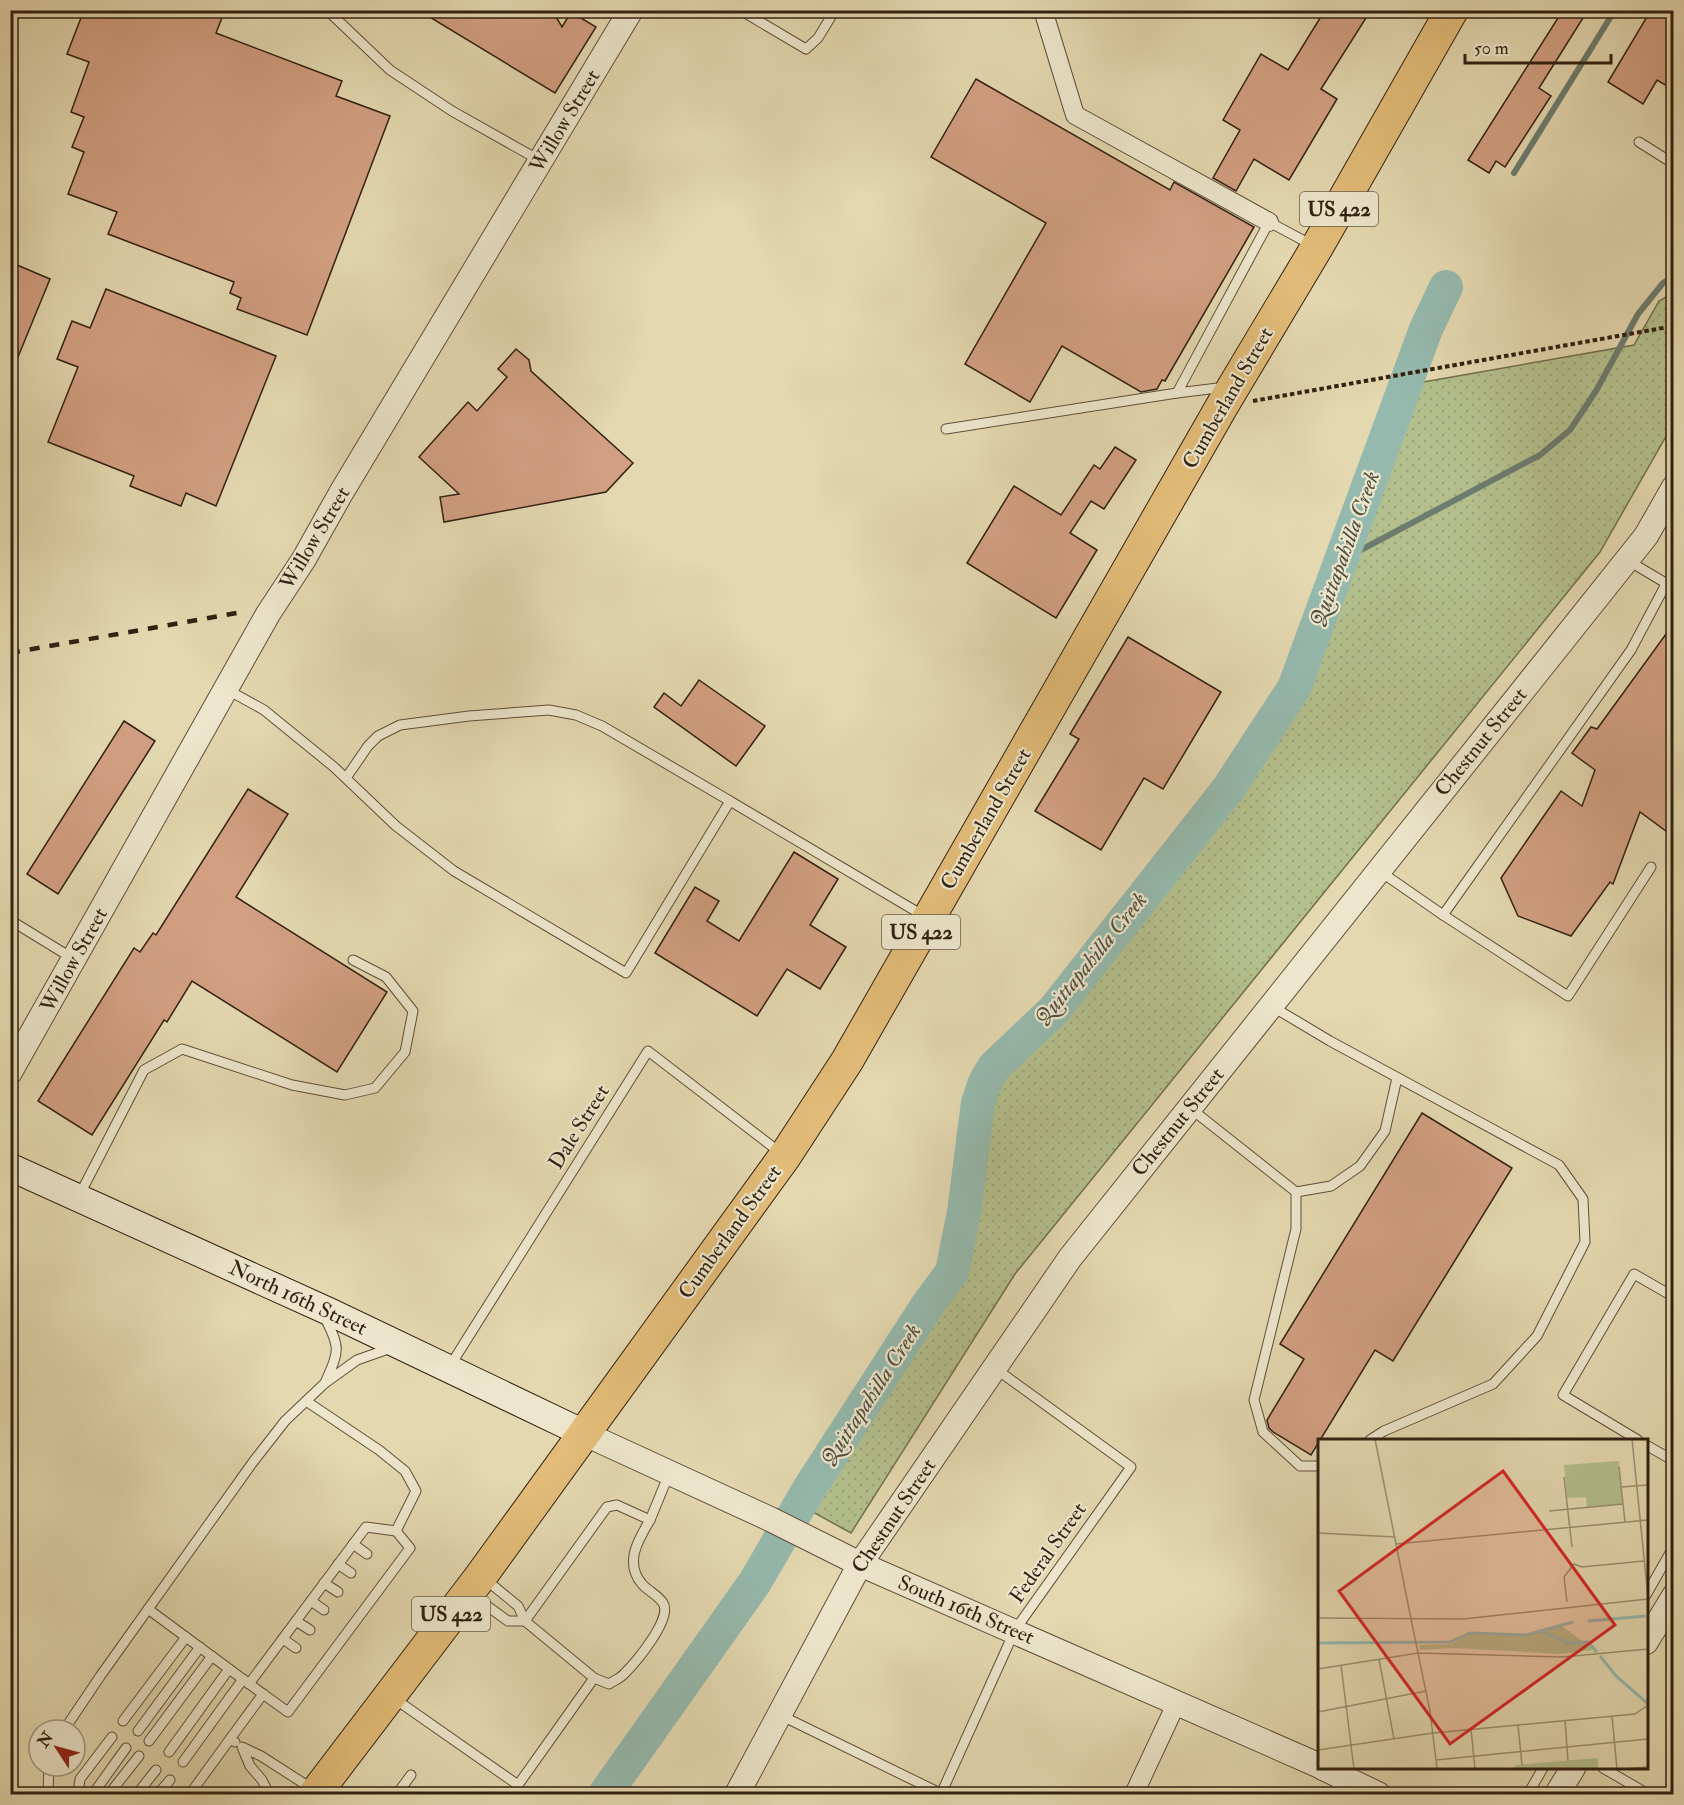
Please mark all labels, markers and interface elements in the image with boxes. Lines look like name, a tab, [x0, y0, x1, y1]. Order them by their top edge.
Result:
scale bar	[1465, 27, 1610, 65]
text: 50 m	[1474, 37, 1509, 60]
street label: Willow Street	[523, 64, 606, 178]
road number: US 422	[1300, 192, 1378, 226]
street label: Cumberland Street	[1177, 322, 1280, 474]
water label: Quittapahilla Creek	[1304, 467, 1386, 631]
street label: Willow Street	[273, 481, 356, 595]
street label: Chestnut Street	[1429, 682, 1533, 802]
street label: Cumberland Street	[935, 743, 1038, 895]
water label: Quittapahilla Creek	[1029, 887, 1153, 1031]
street label: Willow Street	[34, 903, 114, 1018]
road number: US 422	[882, 915, 960, 949]
street label: Chestnut Street	[1126, 1062, 1230, 1182]
street label: Dale Street	[542, 1079, 616, 1174]
street label: Cumberland Street	[672, 1160, 788, 1304]
street label: North 16th Street	[225, 1254, 372, 1342]
water label: Quittapahilla Creek	[815, 1319, 927, 1471]
inset map	[1318, 1439, 1648, 1769]
street label: Chestnut Street	[846, 1453, 942, 1578]
street label: Federal Street	[1003, 1497, 1093, 1609]
street label: South 16th Street	[894, 1569, 1038, 1651]
road number: US 422	[412, 1597, 490, 1631]
north arrow	[27, 1718, 87, 1778]
text: N	[33, 1728, 58, 1752]

